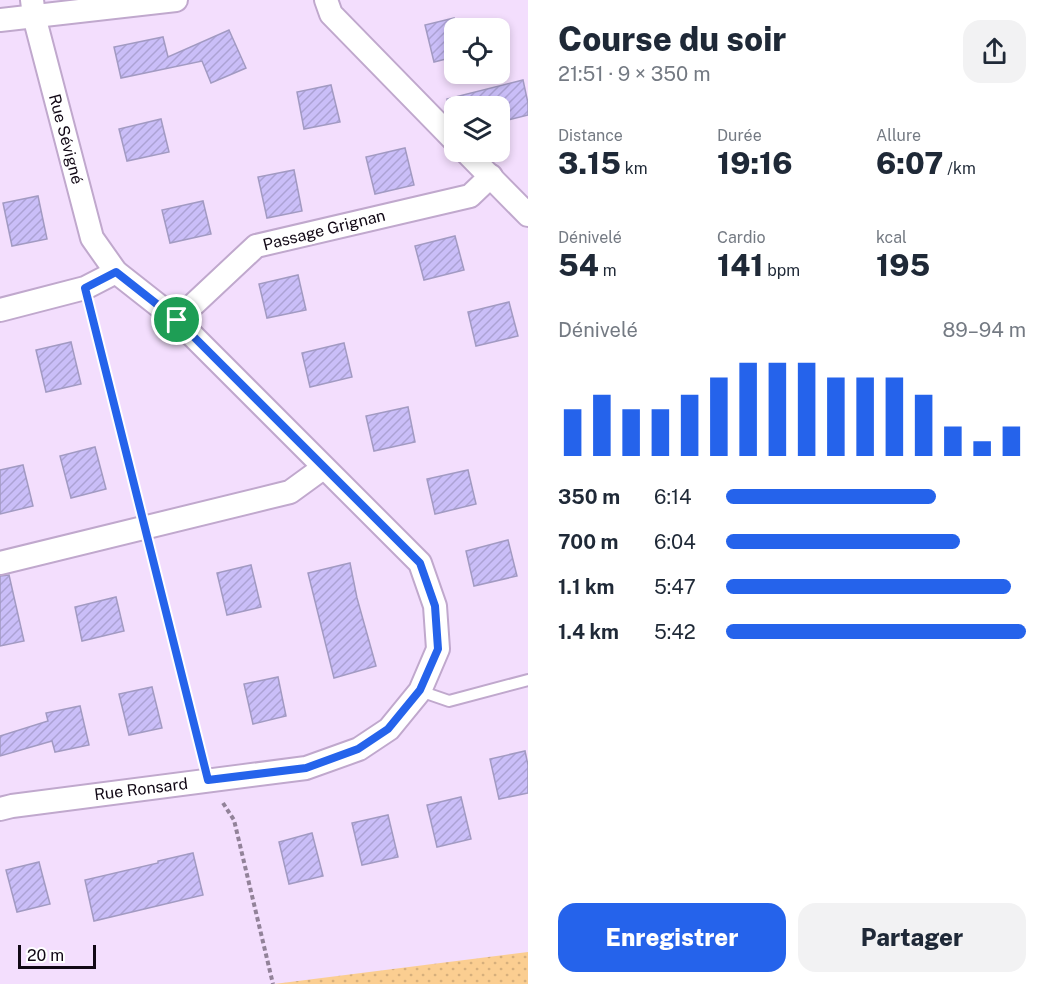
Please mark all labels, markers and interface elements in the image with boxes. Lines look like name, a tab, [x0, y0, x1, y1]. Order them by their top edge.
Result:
map controls	[444, 18, 510, 162]
button: locate	[444, 18, 510, 84]
text: Course du soir	[558, 20, 786, 58]
button: share	[963, 20, 1026, 83]
text: 21:51 · 9 × 350 m	[558, 62, 711, 86]
street label: Rue Sévigné	[45, 92, 87, 186]
button: layers	[444, 96, 510, 162]
text: Distance	[558, 126, 623, 145]
text: Durée	[717, 126, 762, 145]
text: Allure	[876, 126, 921, 145]
text: 3.15	[558, 145, 621, 181]
text: 19:16	[717, 145, 793, 181]
text: 6:07	[876, 145, 943, 181]
text: km	[621, 159, 648, 178]
text: /km	[943, 159, 976, 178]
street label: Passage Grignan	[261, 206, 387, 254]
text: Dénivelé	[558, 228, 622, 247]
text: Cardio	[717, 228, 766, 247]
text: kcal	[876, 228, 907, 247]
text: 54	[558, 247, 599, 283]
text: 141	[717, 247, 763, 283]
text: 195	[876, 247, 930, 283]
text: m	[599, 261, 617, 280]
text: bpm	[763, 261, 800, 280]
pin	[151, 294, 202, 345]
icon: arrive	[160, 303, 193, 336]
text: Dénivelé	[558, 318, 638, 342]
text: 89–94 m	[942, 318, 1026, 342]
text: 350 m	[558, 485, 620, 509]
text: 6:14	[654, 485, 692, 509]
text: 700 m	[558, 530, 618, 554]
text: 6:04	[654, 530, 696, 554]
text: 1.1 km	[558, 575, 615, 599]
text: 5:47	[654, 575, 696, 599]
text: 1.4 km	[558, 620, 619, 644]
text: 5:42	[654, 620, 696, 644]
street label: Rue Ronsard	[93, 774, 189, 804]
button: Enregistrer	[558, 903, 786, 972]
button: Partager	[798, 903, 1026, 972]
scale bar	[18, 942, 96, 970]
text: 20 m	[27, 946, 64, 965]

